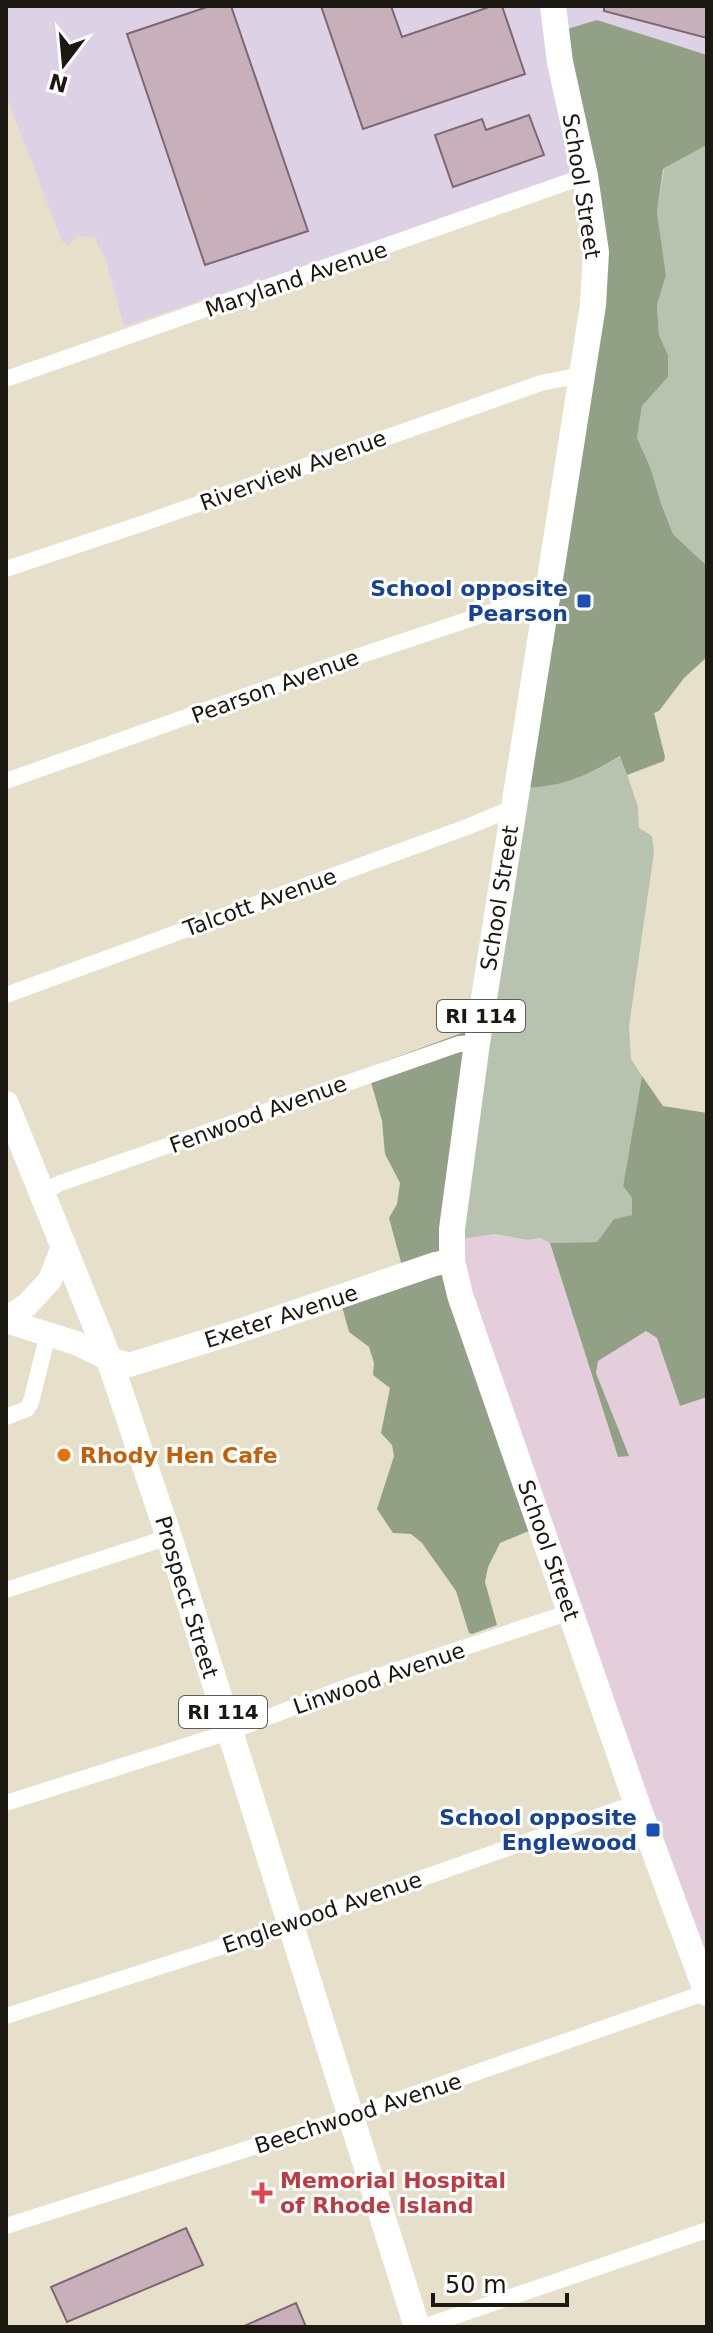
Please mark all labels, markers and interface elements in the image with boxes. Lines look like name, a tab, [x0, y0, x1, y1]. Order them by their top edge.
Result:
north arrow	[24, 24, 104, 104]
text: N	[46, 68, 71, 97]
street label: School Street	[558, 112, 605, 261]
street label: Maryland Avenue	[202, 237, 390, 322]
street label: Riverview Avenue	[197, 425, 390, 516]
place label: School opposite Pearson	[370, 576, 568, 626]
marker: School opposite Pearson	[575, 592, 593, 610]
street label: Pearson Avenue	[188, 645, 362, 728]
street label: School Street	[476, 823, 523, 973]
street label: Talcott Avenue	[179, 863, 340, 942]
road number: RI 114	[437, 1000, 525, 1032]
street label: Fenwood Avenue	[166, 1071, 350, 1158]
street label: Exeter Avenue	[201, 1280, 361, 1353]
place label: Rhody Hen Cafe	[80, 1443, 278, 1468]
marker: Rhody Hen Cafe	[55, 1446, 73, 1464]
street label: School Street	[513, 1477, 584, 1624]
street label: Prospect Street	[150, 1513, 223, 1682]
street label: Linwood Avenue	[290, 1637, 468, 1720]
road number: RI 114	[179, 1696, 267, 1728]
place label: School opposite Englewood	[439, 1805, 637, 1855]
marker: School opposite Englewood	[644, 1821, 662, 1839]
street label: Englewood Avenue	[219, 1867, 425, 1958]
street label: Beechwood Avenue	[252, 2068, 465, 2159]
place label: Memorial Hospital of Rhode Island	[280, 2168, 506, 2218]
marker: Memorial Hospital of Rhode Island	[251, 2182, 273, 2204]
scale bar	[433, 2257, 567, 2307]
text: 50 m	[445, 2271, 507, 2299]

